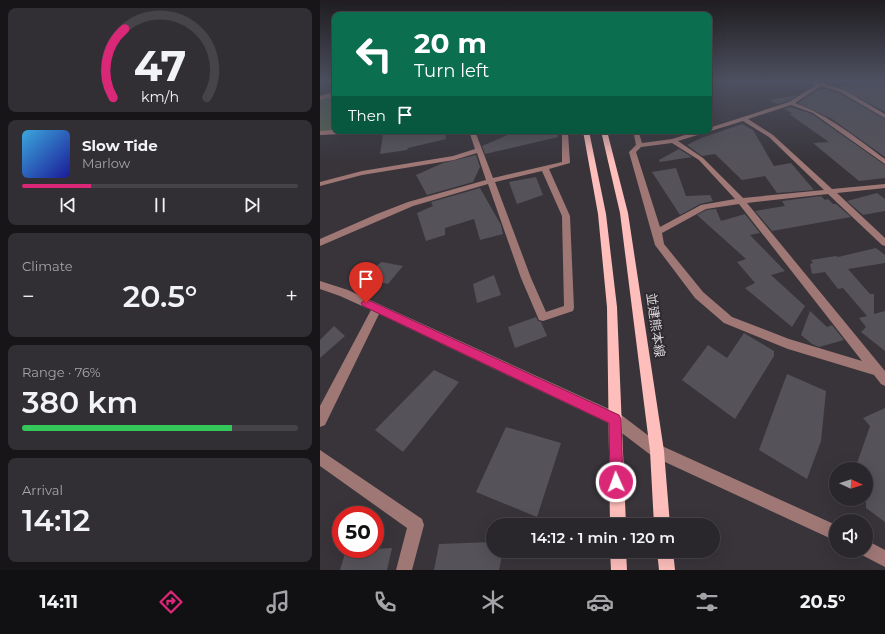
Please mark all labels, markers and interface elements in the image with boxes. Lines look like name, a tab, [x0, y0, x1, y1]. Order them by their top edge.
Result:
text: 20 m	[414, 26, 487, 60]
icon: left	[348, 28, 400, 80]
text: 47	[134, 41, 186, 91]
text: Turn left	[414, 60, 489, 82]
text: km/h	[141, 88, 179, 106]
icon: arrive	[394, 104, 416, 126]
text: Then	[348, 106, 386, 125]
text: Slow Tide	[82, 136, 158, 155]
text: Marlow	[82, 155, 130, 171]
icon: previous	[57, 194, 79, 216]
icon: pause	[149, 194, 171, 216]
icon: next	[241, 194, 263, 216]
text: Climate	[22, 258, 73, 274]
pin	[349, 262, 383, 303]
icon: arrive	[355, 268, 377, 290]
text: 20.5°	[123, 278, 197, 315]
text: −	[22, 283, 35, 310]
text: +	[285, 283, 298, 310]
street label: 並建熊本線	[644, 292, 668, 358]
text: Range · 76%	[22, 364, 100, 380]
text: 380 km	[22, 384, 138, 421]
position arrow	[595, 461, 637, 503]
north arrow	[829, 462, 873, 506]
map controls	[829, 462, 873, 558]
text: Arrival	[22, 482, 63, 498]
text: 14:12	[22, 502, 90, 539]
speed limit sign: 50	[332, 506, 384, 558]
button: sound	[829, 514, 873, 558]
text: 14:12 · 1 min · 120 m	[531, 528, 675, 547]
icon: directions	[157, 588, 185, 616]
icon: music	[264, 588, 292, 616]
icon: phone	[371, 588, 399, 616]
icon: climate	[479, 588, 507, 616]
icon: car	[586, 588, 614, 616]
icon: filters	[693, 588, 721, 616]
text: 14:11	[40, 591, 78, 613]
text: 20.5°	[800, 591, 845, 613]

